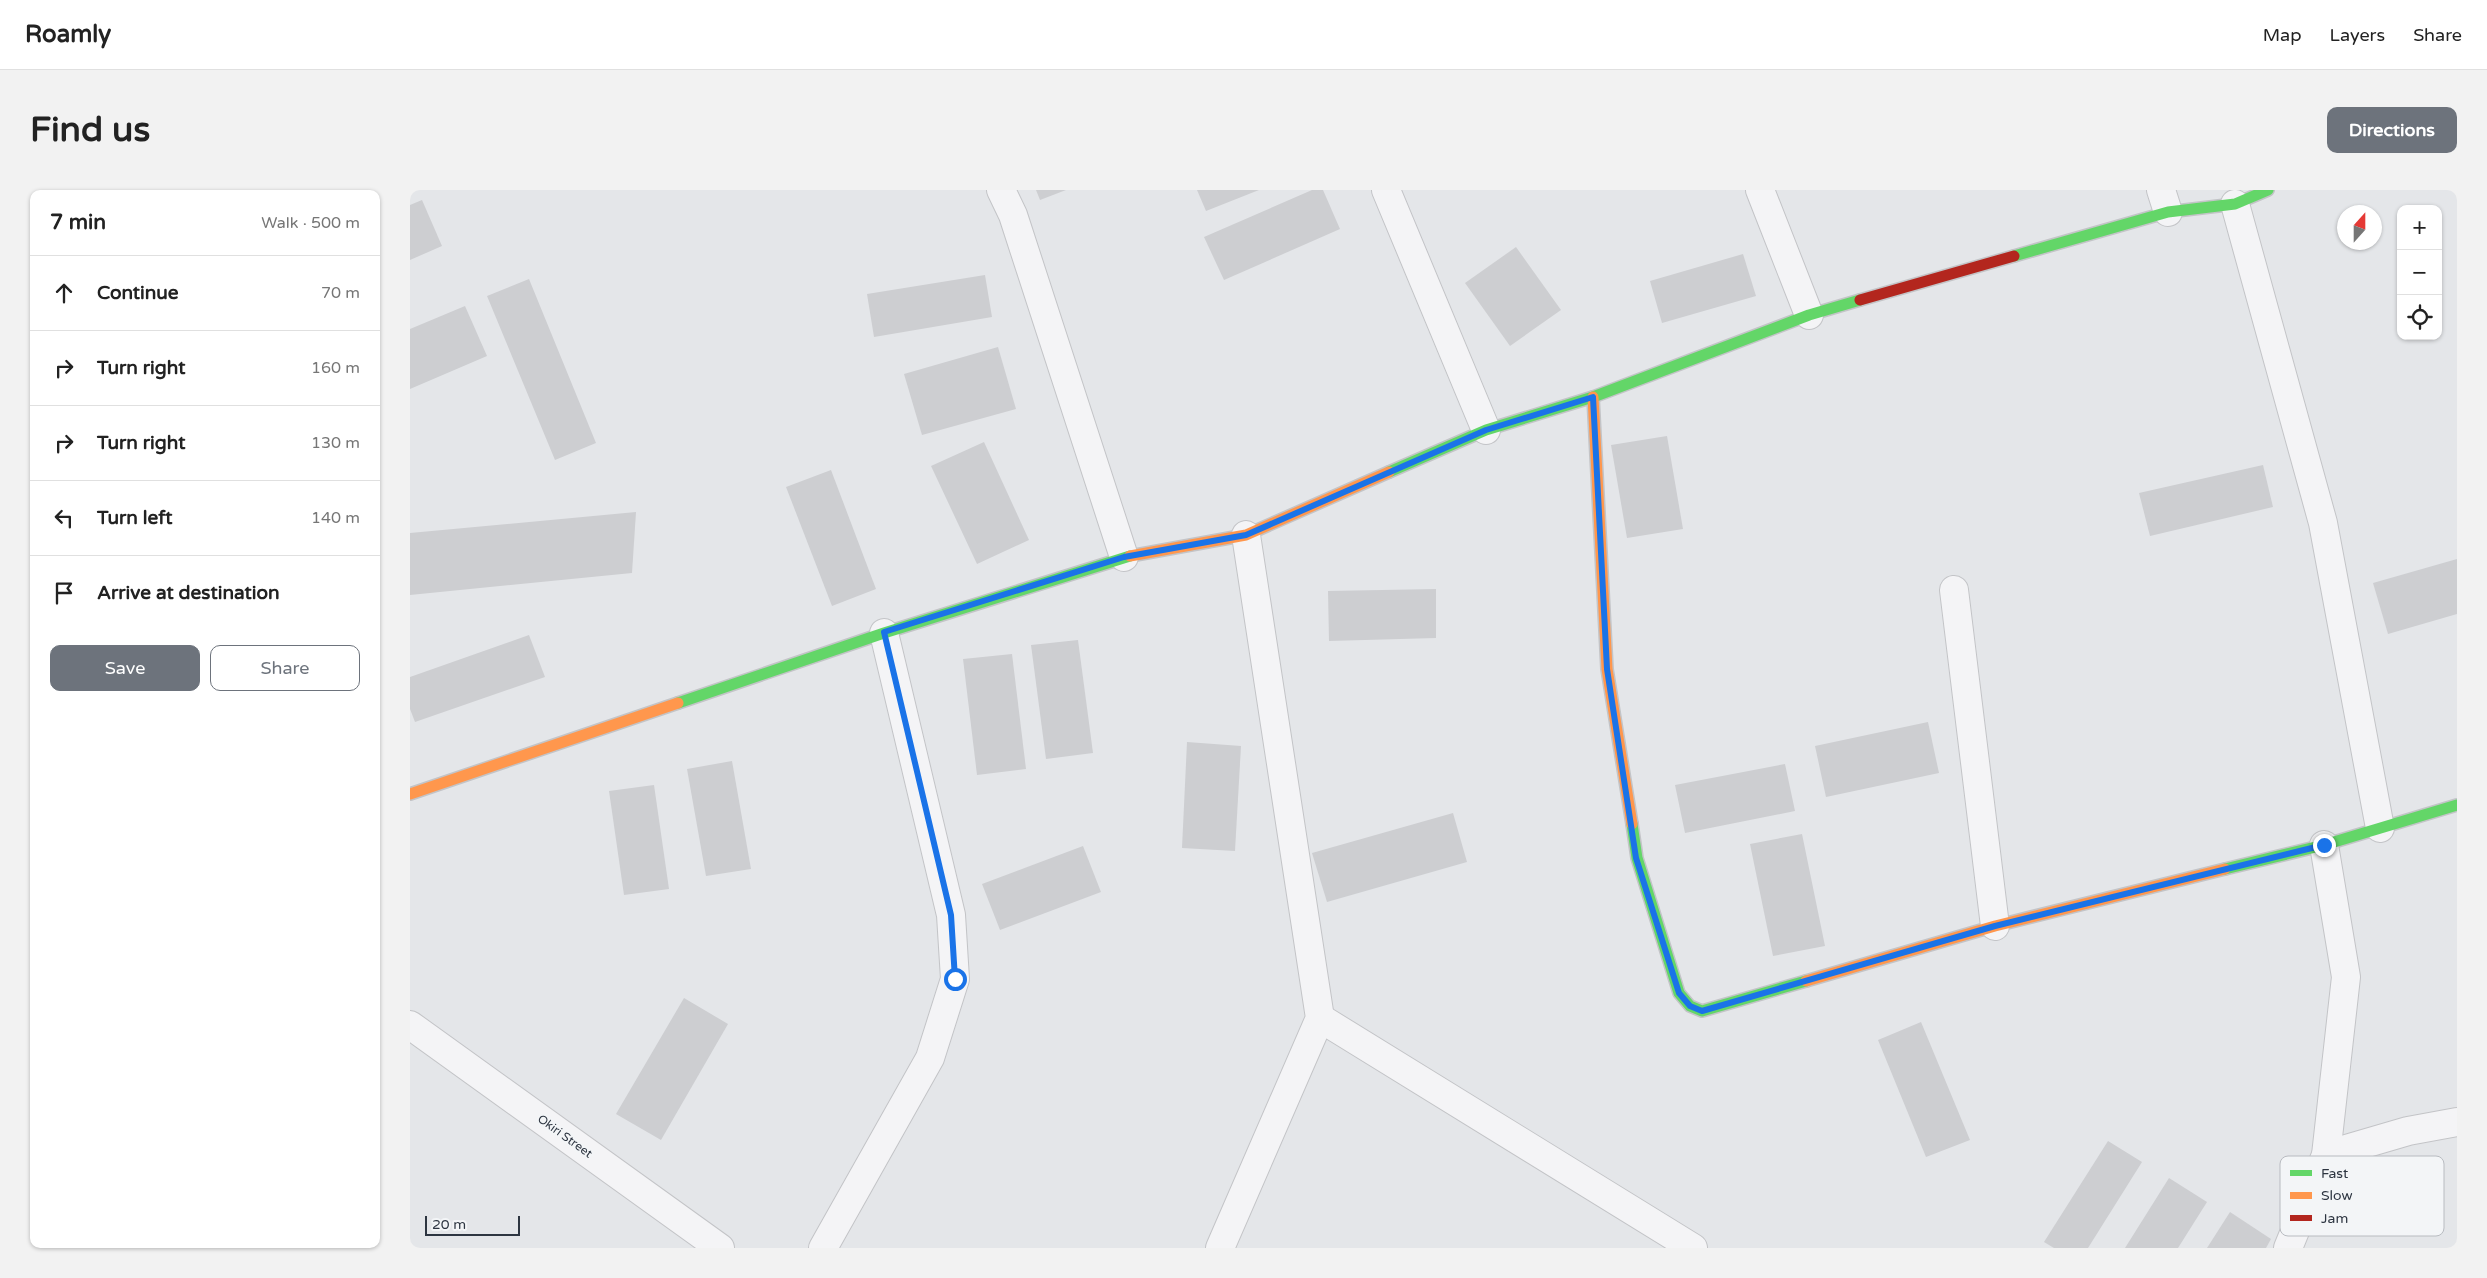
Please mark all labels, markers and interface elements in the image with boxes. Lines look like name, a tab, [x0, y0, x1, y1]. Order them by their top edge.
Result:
text: Roamly	[25, 20, 111, 49]
text: Map	[2263, 24, 2302, 46]
text: Layers	[2330, 24, 2385, 46]
text: Share	[2413, 24, 2462, 46]
button: Directions	[2327, 107, 2457, 153]
text: Find us	[30, 109, 150, 151]
north arrow	[2337, 205, 2382, 250]
map controls	[2397, 205, 2442, 340]
button: +	[2397, 205, 2442, 250]
text: 7 min	[50, 210, 106, 235]
text: Walk · 500 m	[261, 213, 360, 233]
button: −	[2397, 250, 2442, 295]
icon: ahead	[50, 279, 78, 307]
text: Continue	[97, 282, 179, 304]
text: 70 m	[321, 283, 360, 303]
button: locate	[2397, 295, 2442, 340]
icon: right	[50, 354, 78, 382]
text: Turn right	[97, 357, 185, 379]
text: 160 m	[311, 358, 360, 378]
icon: right	[50, 429, 78, 457]
text: Turn right	[97, 432, 185, 454]
text: 130 m	[311, 433, 360, 453]
icon: left	[50, 504, 78, 532]
text: Turn left	[97, 507, 173, 529]
text: 140 m	[311, 508, 360, 528]
icon: arrive	[50, 579, 78, 607]
text: Arrive at destination	[97, 582, 280, 604]
button: Save	[50, 645, 200, 691]
button: Share	[210, 645, 360, 691]
route end	[2313, 834, 2336, 857]
route start	[944, 968, 967, 991]
street label: Okiri Street	[535, 1111, 595, 1161]
legend	[2280, 1156, 2444, 1236]
text: Fast	[2321, 1165, 2349, 1182]
text: Slow	[2321, 1187, 2353, 1204]
text: Jam	[2321, 1210, 2348, 1227]
scale bar	[425, 1213, 520, 1236]
text: 20 m	[432, 1216, 466, 1233]

